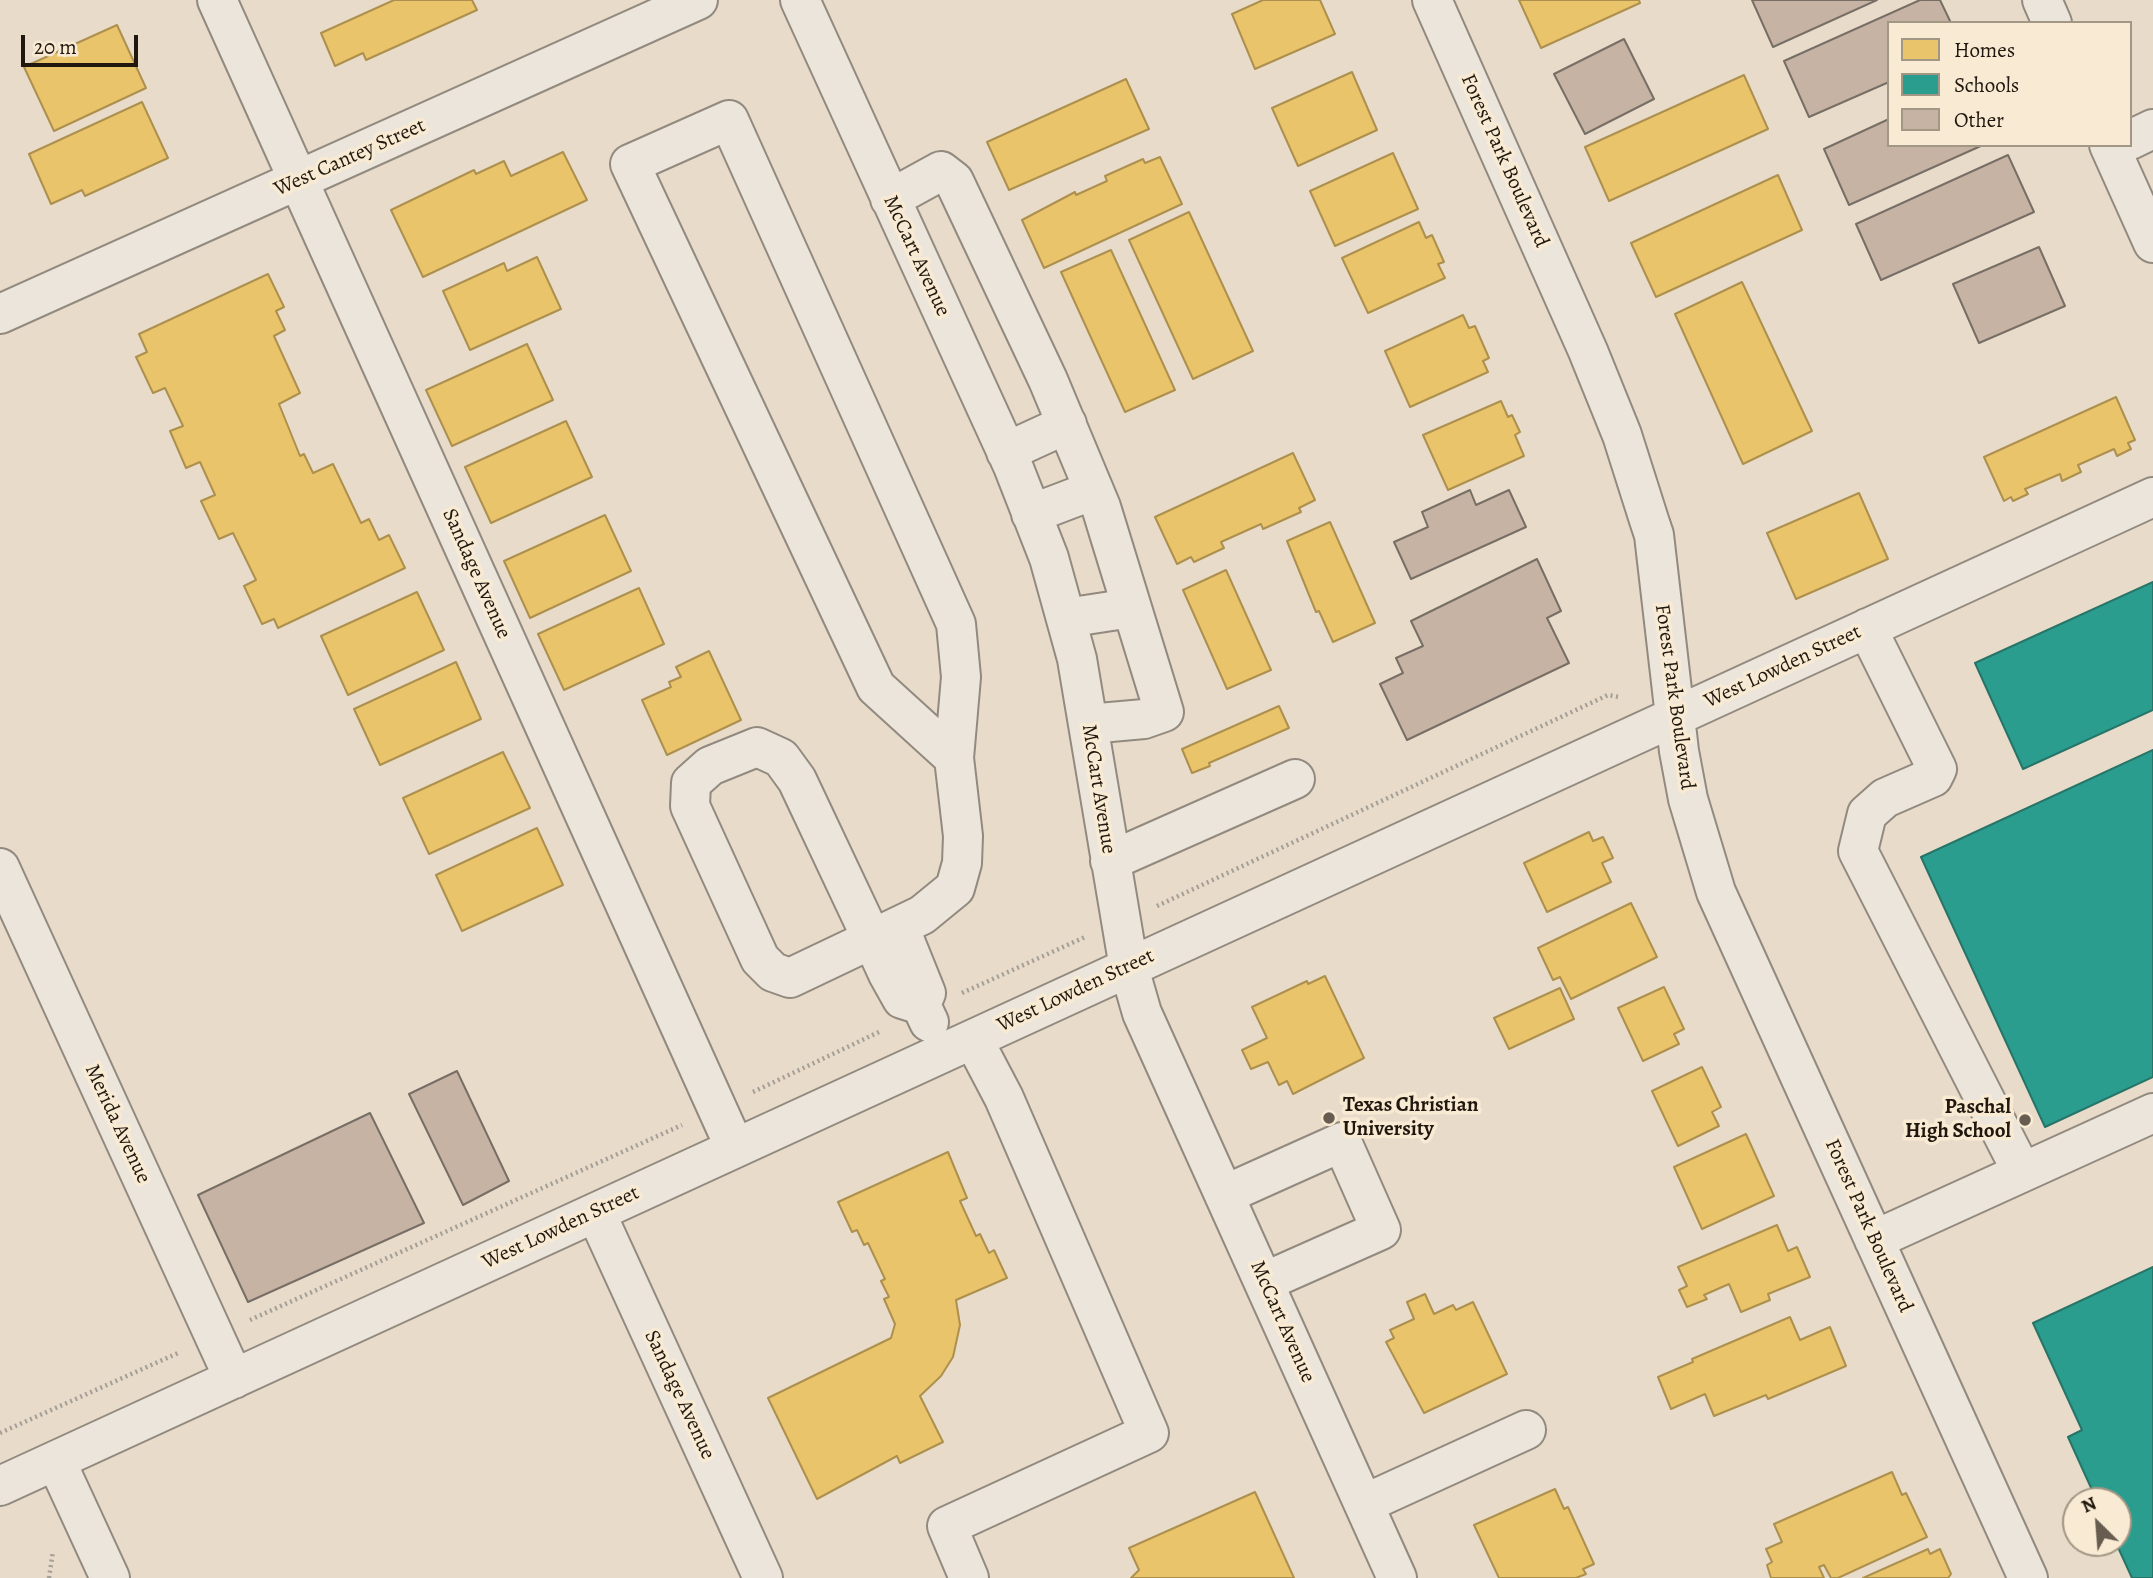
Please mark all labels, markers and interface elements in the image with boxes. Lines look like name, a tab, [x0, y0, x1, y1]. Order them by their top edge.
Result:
scale bar	[24, 21, 142, 65]
legend	[1887, 21, 2132, 147]
text: 20 m	[34, 33, 77, 61]
text: Homes	[1954, 36, 2015, 64]
street label: Forest Park Boulevard	[1454, 70, 1554, 252]
text: Schools	[1954, 71, 2019, 99]
text: Other	[1954, 106, 2004, 134]
street label: West Cantey Street	[270, 113, 430, 203]
street label: McCart Avenue	[877, 191, 955, 321]
street label: Sandage Avenue	[436, 505, 516, 643]
street label: Forest Park Boulevard	[1648, 603, 1700, 791]
street label: West Lowden Street	[1701, 620, 1865, 714]
street label: McCart Avenue	[1075, 722, 1121, 856]
street label: West Lowden Street	[994, 944, 1158, 1038]
street label: Merida Avenue	[78, 1060, 156, 1188]
place label: Texas Christian University	[1343, 1093, 1479, 1143]
place label: Paschal High School	[1905, 1095, 2011, 1145]
marker: Texas Christian University	[1321, 1110, 1337, 1126]
marker: Paschal High School	[2017, 1112, 2033, 1128]
street label: Forest Park Boulevard	[1818, 1135, 1918, 1317]
street label: West Lowden Street	[479, 1181, 643, 1275]
street label: McCart Avenue	[1244, 1257, 1320, 1387]
street label: Sandage Avenue	[638, 1326, 720, 1464]
north arrow	[2062, 1487, 2132, 1557]
text: N	[2077, 1490, 2101, 1519]

